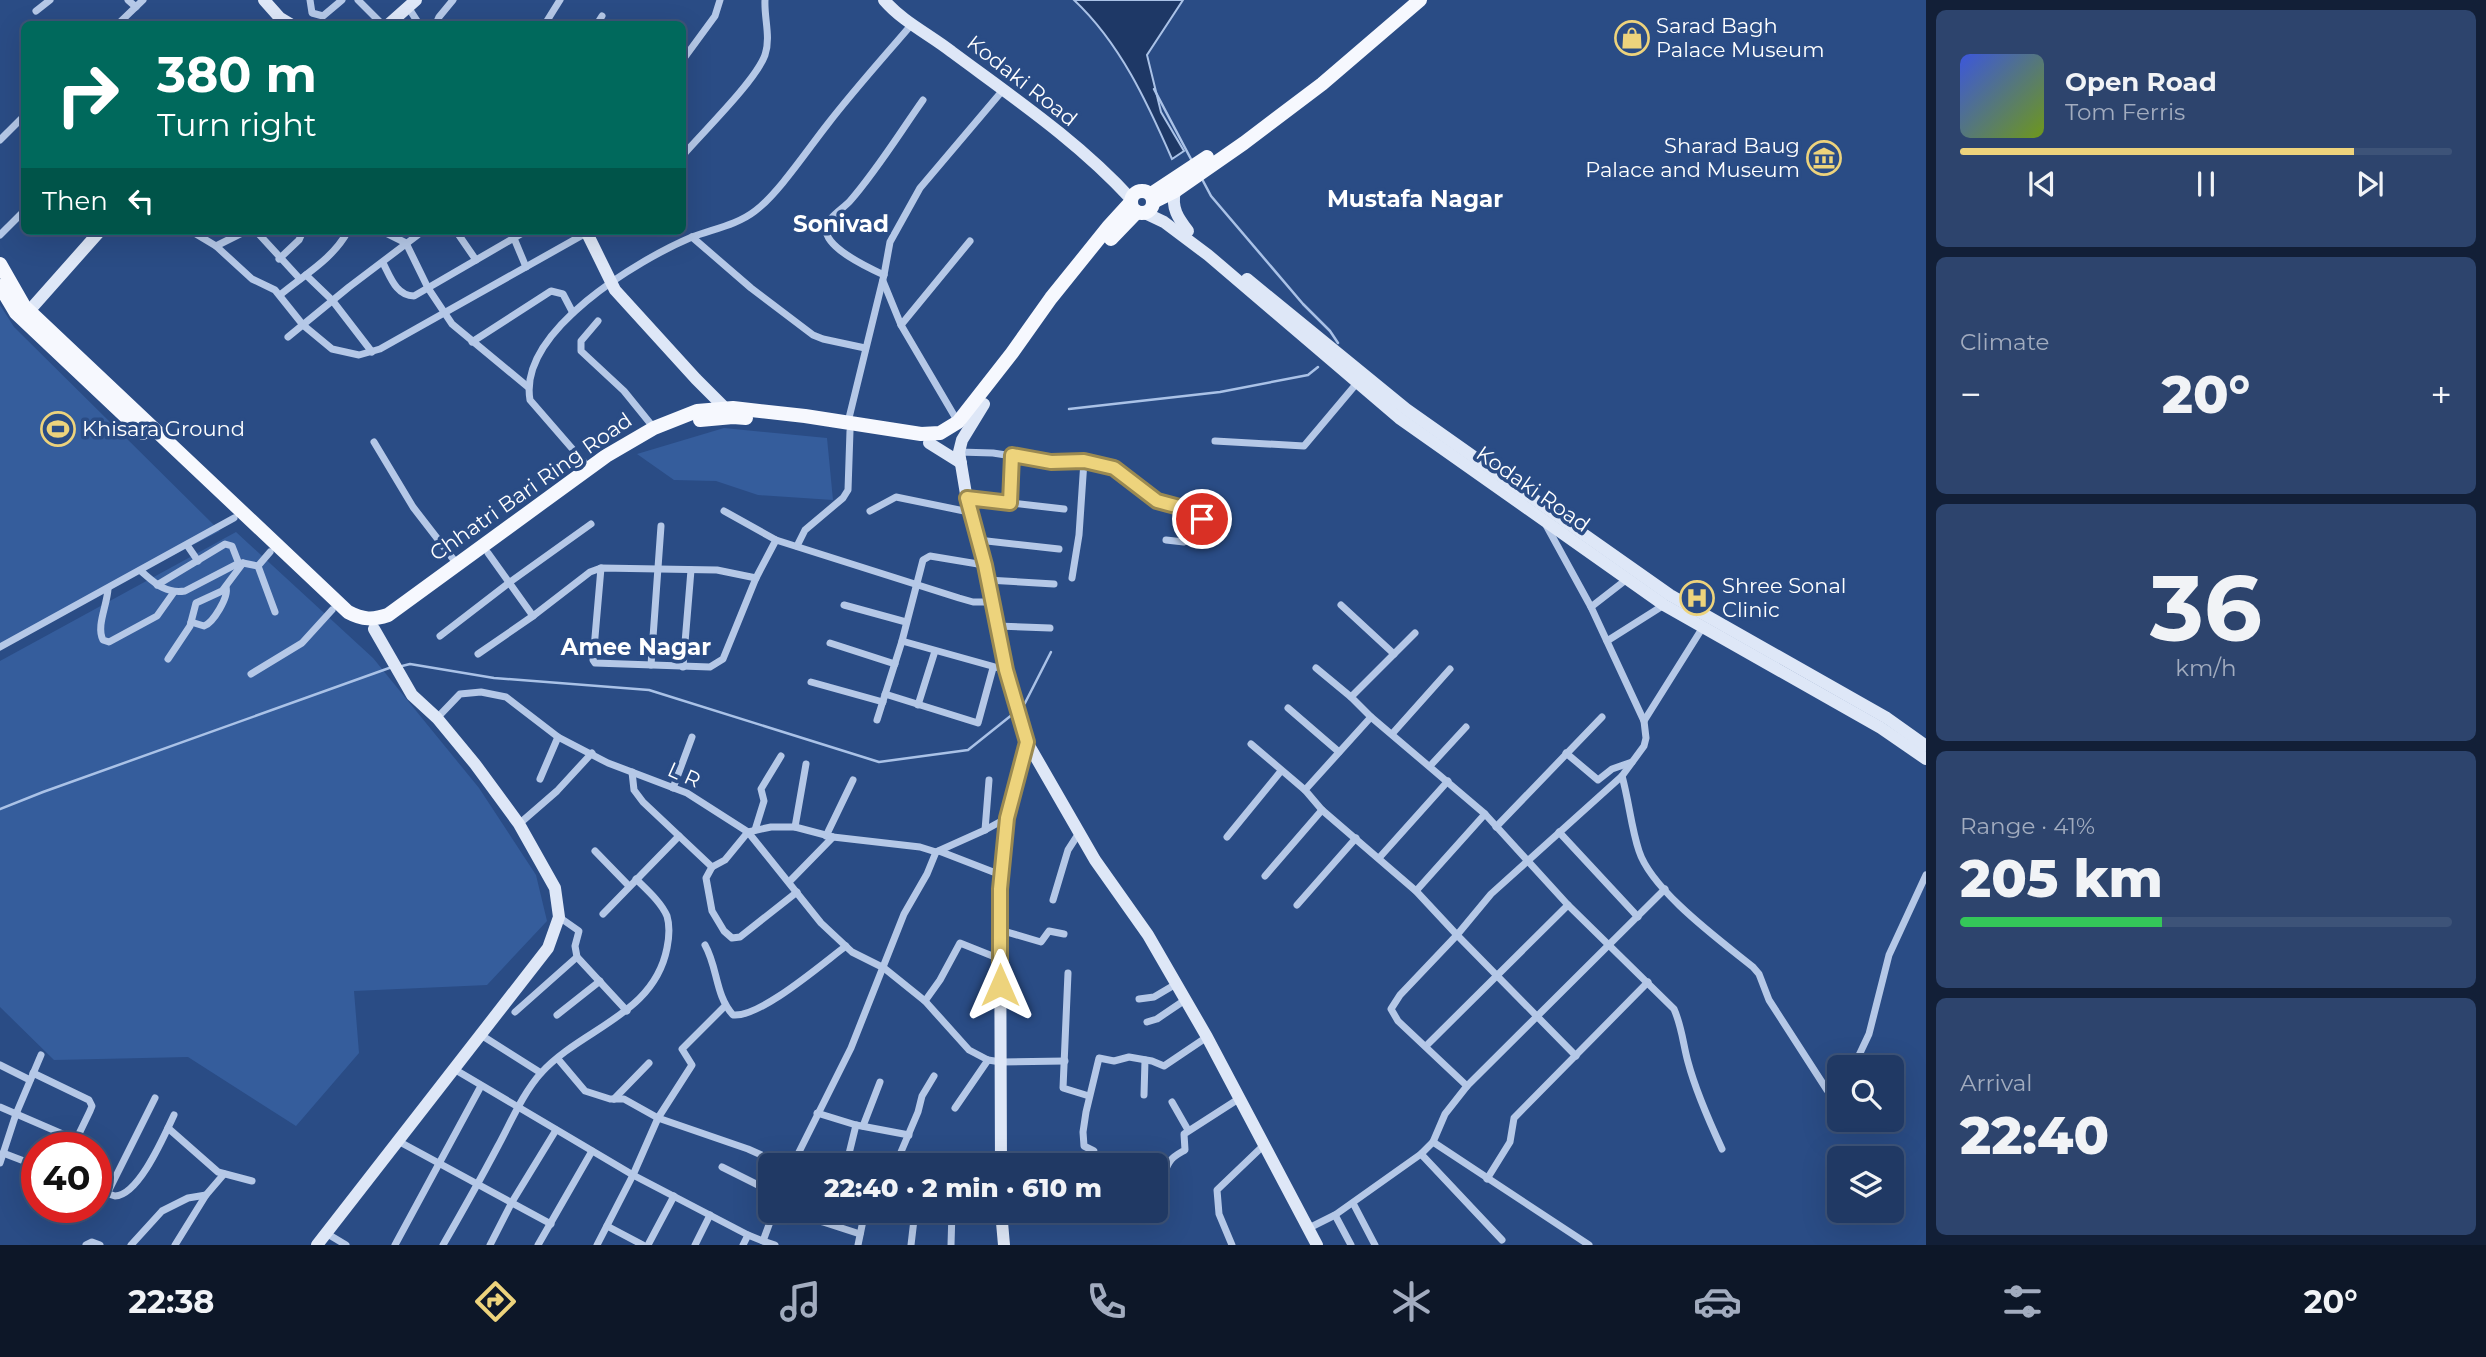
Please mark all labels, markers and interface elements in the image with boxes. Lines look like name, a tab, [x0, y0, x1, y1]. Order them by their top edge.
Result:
place label: Sarad Bagh Palace Museum	[1656, 13, 1825, 62]
shop icon: Sarad Bagh Palace Museum	[1613, 19, 1651, 57]
street label: Kodaki Road	[962, 30, 1082, 131]
text: 380 m	[157, 45, 317, 104]
icon: right	[42, 49, 133, 140]
text: Open Road	[2065, 66, 2217, 98]
text: Tom Ferris	[2065, 98, 2185, 126]
text: Turn right	[157, 105, 317, 144]
place label: Sharad Baug Palace and Museum	[1585, 133, 1800, 182]
museum icon: Sharad Baug Palace and Museum	[1805, 139, 1843, 177]
icon: previous	[2023, 165, 2061, 203]
icon: pause	[2187, 165, 2225, 203]
icon: next	[2351, 165, 2389, 203]
icon: left	[122, 182, 160, 220]
text: Then	[42, 185, 108, 217]
district label: Mustafa Nagar	[1327, 185, 1503, 213]
district label: Sonivad	[793, 210, 889, 238]
text: Climate	[1960, 328, 2049, 356]
text: 20°	[2162, 363, 2250, 426]
text: −	[1960, 371, 1982, 418]
text: +	[2430, 371, 2452, 418]
street label: Chhatri Bari Ring Road	[425, 407, 637, 566]
sports icon: Khisara Ground	[39, 410, 77, 448]
place label: Khisara Ground	[82, 416, 245, 441]
street label: Kodaki Road	[1472, 440, 1595, 537]
pin	[1172, 489, 1232, 549]
icon: arrive	[1183, 500, 1221, 538]
text: 36	[2150, 553, 2262, 664]
place label: Shree Sonal Clinic	[1722, 573, 1846, 622]
hospital icon: Shree Sonal Clinic	[1678, 579, 1716, 617]
district label: Amee Nagar	[560, 633, 711, 661]
text: km/h	[2175, 654, 2237, 682]
street label: L R	[664, 756, 704, 793]
text: Range · 41%	[1960, 812, 2095, 840]
text: 205 km	[1960, 847, 2163, 910]
position arrow	[963, 948, 1037, 1022]
map controls	[1827, 1055, 1904, 1223]
button: search	[1827, 1055, 1904, 1132]
text: Arrival	[1960, 1069, 2033, 1097]
text: 22:40	[1960, 1104, 2109, 1167]
speed limit sign: 40	[21, 1132, 112, 1223]
button: layers	[1827, 1146, 1904, 1223]
text: 22:40 · 2 min · 610 m	[824, 1172, 1102, 1204]
icon: directions	[471, 1277, 520, 1326]
icon: music	[776, 1277, 825, 1326]
icon: phone	[1082, 1277, 1131, 1326]
icon: climate	[1387, 1277, 1436, 1326]
icon: car	[1693, 1277, 1742, 1326]
icon: filters	[1998, 1277, 2047, 1326]
text: 22:38	[128, 1282, 214, 1321]
text: 20°	[2304, 1282, 2358, 1321]

